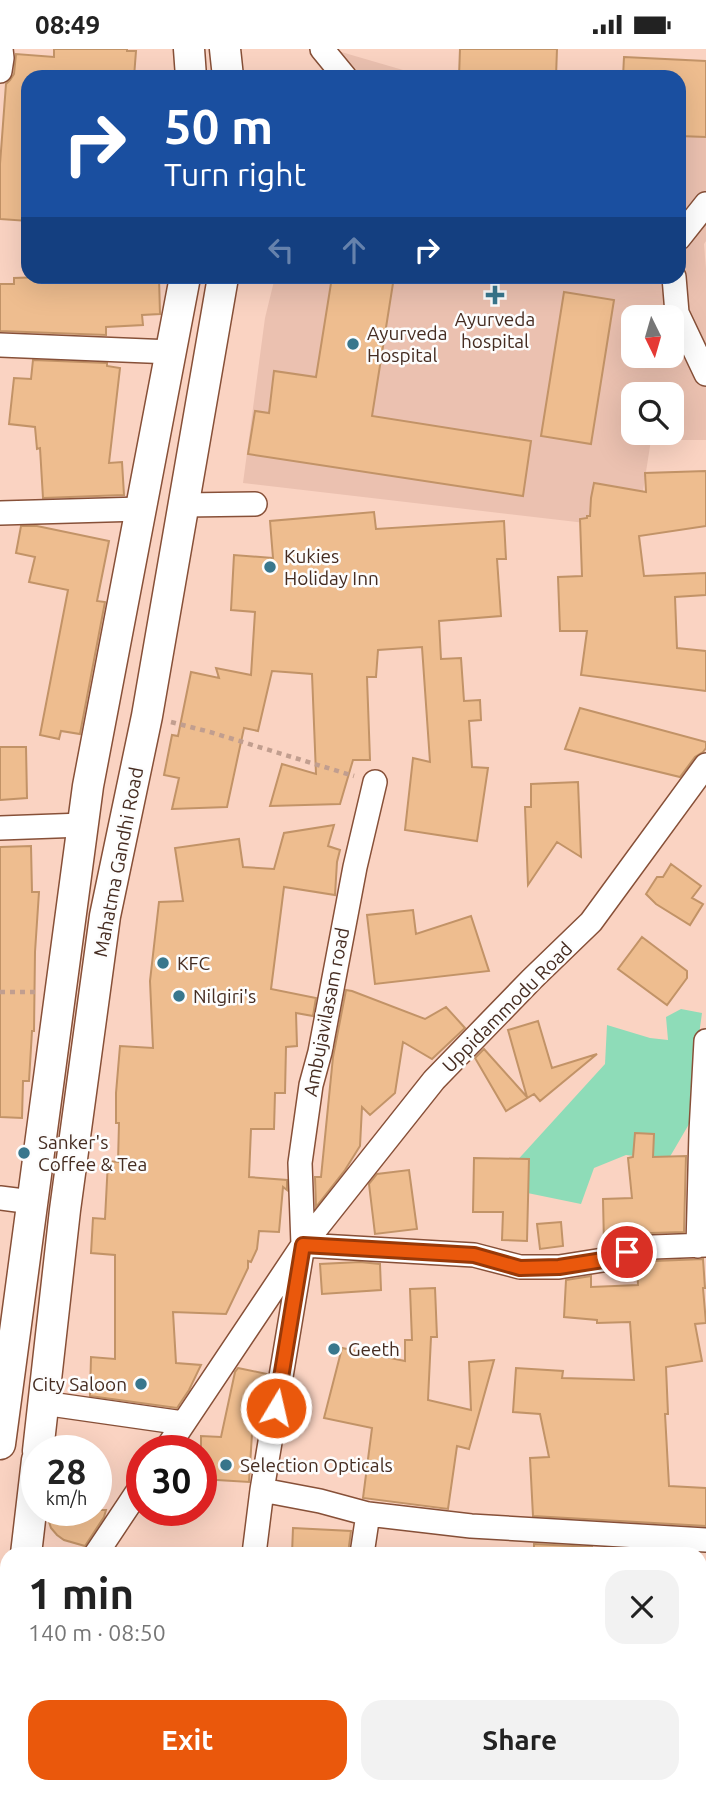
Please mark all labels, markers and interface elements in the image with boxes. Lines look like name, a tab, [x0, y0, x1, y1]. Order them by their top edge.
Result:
text: 08:49	[35, 10, 100, 39]
icon: right	[49, 98, 140, 189]
text: 50 m	[164, 98, 273, 153]
text: Turn right	[164, 156, 306, 192]
icon: left	[262, 231, 300, 269]
icon: ahead	[335, 231, 373, 269]
icon: right	[408, 231, 446, 269]
marker: Ayurveda hospital	[485, 285, 505, 305]
north arrow	[621, 305, 684, 367]
map controls	[621, 305, 684, 445]
place label: Ayurveda hospital	[455, 308, 535, 352]
place label: Ayurveda Hospital	[367, 322, 448, 366]
marker: Ayurveda Hospital	[345, 336, 361, 352]
button: search	[621, 382, 684, 445]
place label: Kukies Holiday Inn	[284, 545, 379, 589]
marker: Kukies Holiday Inn	[262, 559, 278, 575]
street label: Mahatma Gandhi Road	[89, 765, 147, 959]
street label: Ambujavilasam road	[299, 926, 353, 1098]
street label: Uppidammodu Road	[437, 937, 577, 1077]
place label: KFC	[177, 952, 211, 974]
marker: KFC	[155, 955, 171, 971]
place label: Nilgiri's	[193, 985, 256, 1007]
marker: Nilgiri's	[171, 988, 187, 1004]
place label: Sanker's Coffee & Tea	[38, 1131, 147, 1175]
marker: Sanker's Coffee & Tea	[16, 1145, 32, 1161]
pin	[597, 1222, 657, 1282]
icon: arrive	[608, 1233, 646, 1271]
place label: Geeth	[348, 1338, 400, 1360]
marker: Geeth	[326, 1341, 342, 1357]
position arrow	[239, 1371, 313, 1445]
place label: City Saloon	[32, 1373, 127, 1395]
marker: City Saloon	[133, 1376, 149, 1392]
speed limit sign: 30	[126, 1435, 217, 1526]
text: 28	[47, 1451, 86, 1491]
place label: Selection Opticals	[240, 1454, 393, 1476]
marker: Selection Opticals	[218, 1457, 234, 1473]
text: km/h	[46, 1488, 87, 1508]
text: 1 min	[28, 1570, 134, 1617]
button: close	[605, 1570, 679, 1644]
text: 140 m · 08:50	[28, 1620, 166, 1645]
button: Exit	[28, 1700, 347, 1780]
button: Share	[361, 1700, 679, 1780]

